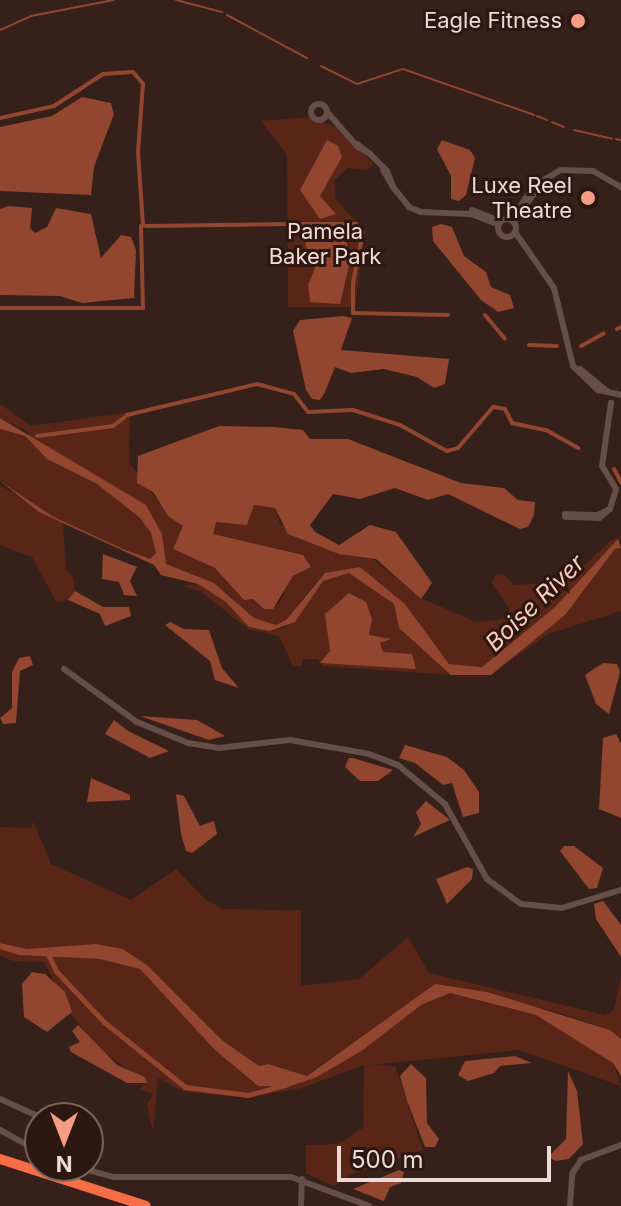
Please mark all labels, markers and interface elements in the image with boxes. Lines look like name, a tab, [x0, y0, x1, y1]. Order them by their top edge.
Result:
place label: Eagle Fitness	[424, 8, 562, 34]
marker: Eagle Fitness	[569, 12, 587, 30]
place label: Luxe Reel Theatre	[471, 172, 572, 224]
marker: Luxe Reel Theatre	[579, 189, 597, 207]
park label: Pamela Baker Park	[269, 218, 381, 270]
water label: Boise River	[480, 549, 590, 657]
north arrow	[24, 1102, 104, 1182]
scale bar	[341, 1130, 555, 1180]
text: 500 m	[351, 1145, 424, 1174]
text: N	[56, 1151, 72, 1177]

